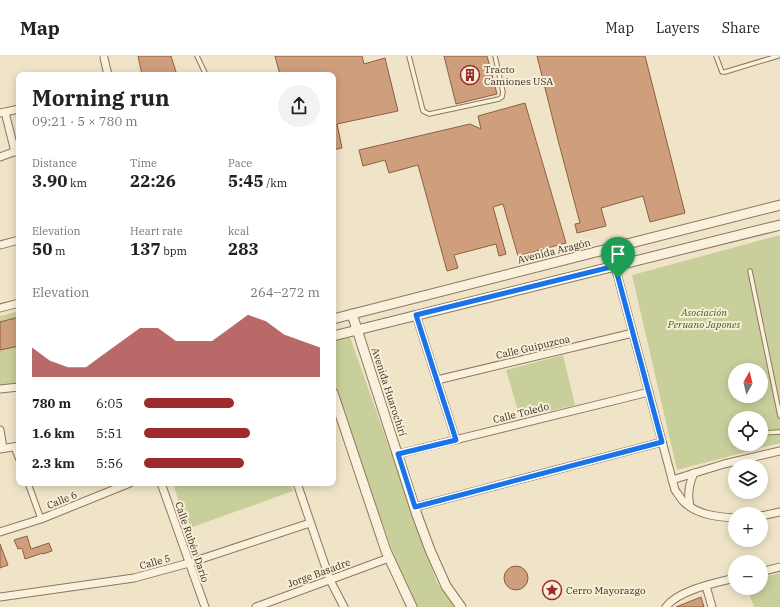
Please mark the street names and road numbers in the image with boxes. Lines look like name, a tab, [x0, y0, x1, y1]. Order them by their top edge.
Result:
street label: Avenida Aragón	[516, 236, 592, 266]
street label: Calle Guipuzcoa	[495, 332, 572, 362]
street label: Avenida Huarochirí	[369, 346, 409, 438]
street label: Calle Toledo	[492, 400, 551, 426]
street label: Calle 6	[45, 488, 79, 512]
street label: Calle Rubén Darío	[172, 500, 212, 584]
street label: Calle 5	[138, 552, 172, 572]
street label: Jorge Basadre	[286, 556, 352, 590]

